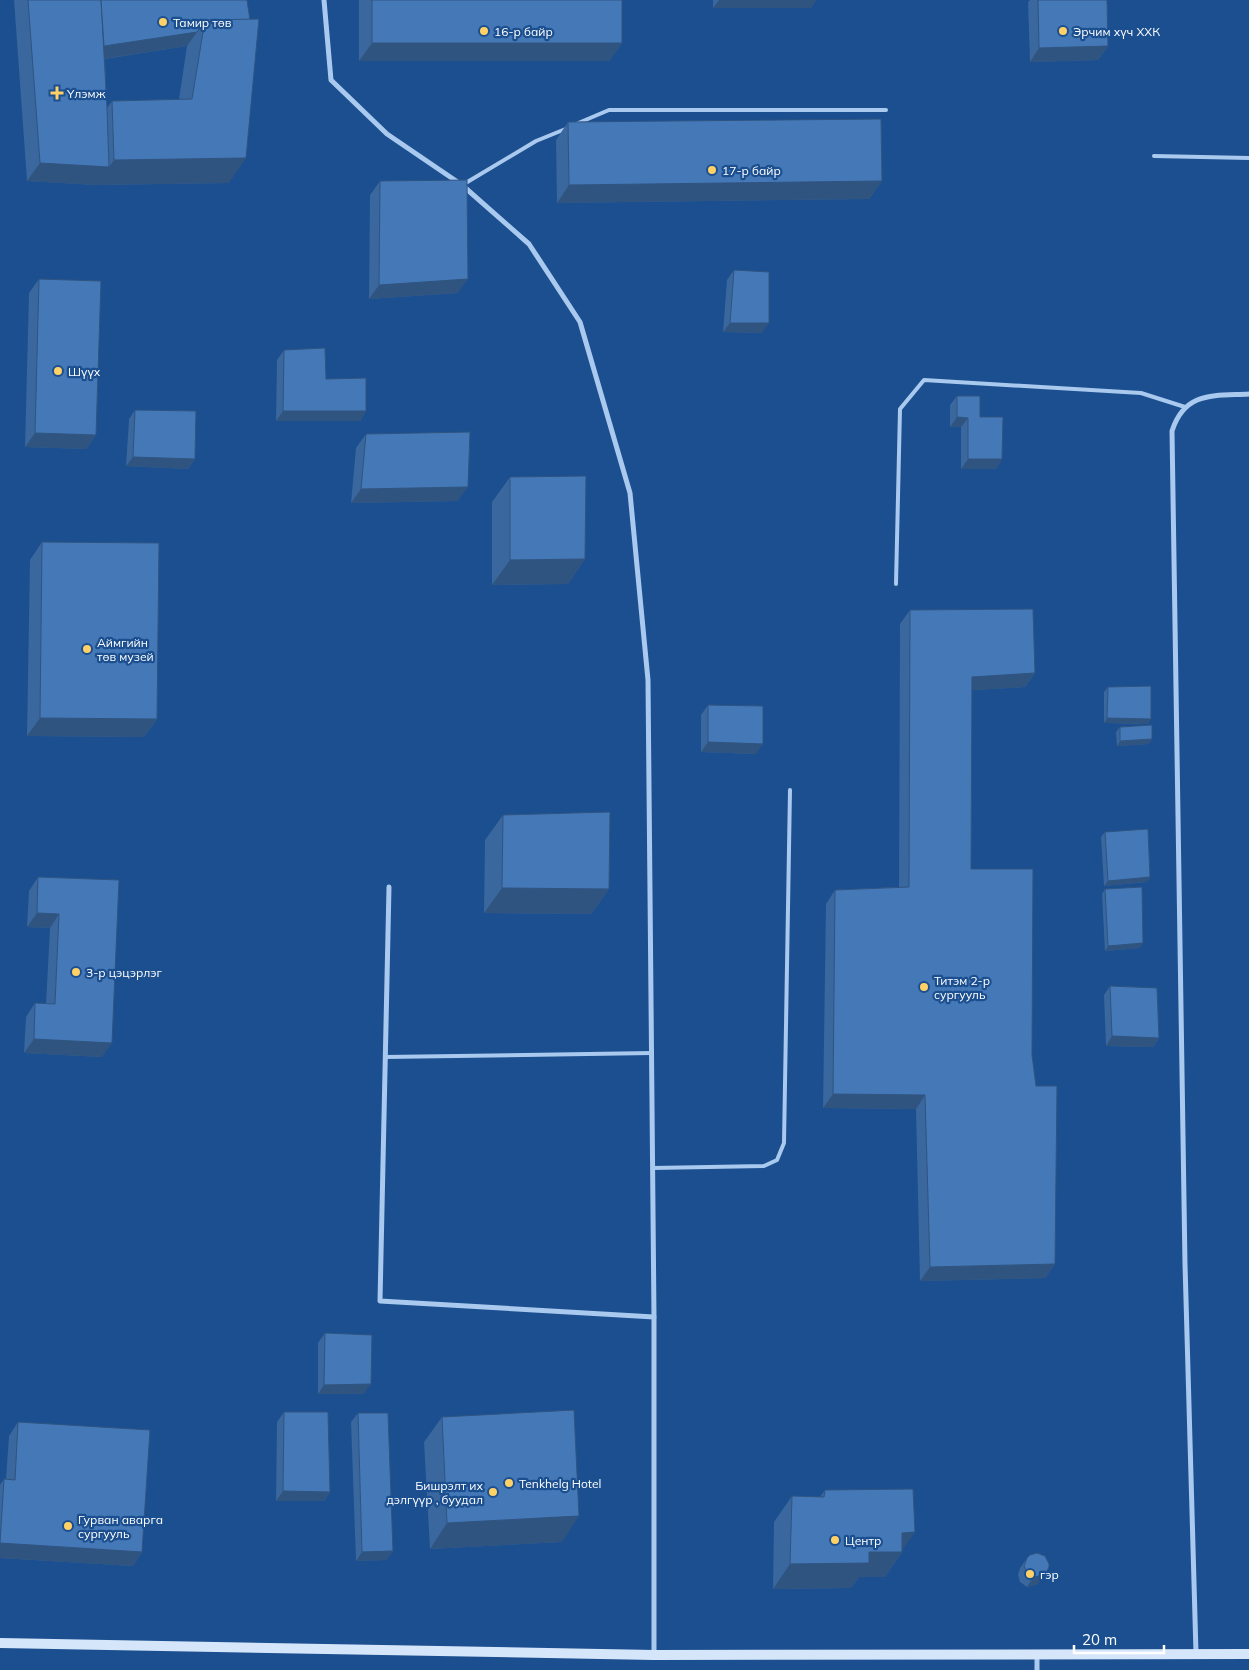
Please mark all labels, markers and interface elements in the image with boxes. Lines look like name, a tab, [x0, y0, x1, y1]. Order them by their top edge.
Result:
place label: Тамир төв	[173, 15, 232, 30]
marker: Тамир төв	[157, 16, 169, 28]
place label: 16-р байр	[494, 24, 553, 39]
place label: Эрчим хүч ХХК	[1073, 24, 1160, 39]
marker: 16-р байр	[478, 25, 490, 37]
marker: Эрчим хүч ХХК	[1057, 25, 1069, 37]
place label: Үлэмж	[66, 86, 106, 101]
marker: Үлэмж	[51, 87, 63, 99]
place label: 17-р байр	[722, 163, 781, 178]
marker: 17-р байр	[706, 164, 718, 176]
place label: Шүүх	[68, 364, 101, 379]
marker: Шүүх	[52, 365, 64, 377]
place label: Аймгийн төв музей	[97, 635, 154, 664]
marker: Аймгийн төв музей	[81, 643, 93, 655]
place label: 3-р цэцэрлэг	[86, 965, 162, 980]
marker: 3-р цэцэрлэг	[70, 966, 82, 978]
place label: Титэм 2-р сургууль	[934, 973, 990, 1002]
marker: Титэм 2-р сургууль	[918, 981, 930, 993]
place label: Tenkhelg Hotel	[519, 1476, 601, 1491]
marker: Tenkhelg Hotel	[503, 1477, 515, 1489]
place label: Бишрэлт их дэлгүүр , буудал	[387, 1478, 483, 1507]
marker: Бишрэлт их дэлгүүр , буудал	[487, 1486, 499, 1498]
place label: Гурван аварга сургууль	[78, 1512, 163, 1541]
marker: Гурван аварга сургууль	[62, 1520, 74, 1532]
place label: Центр	[845, 1533, 881, 1548]
marker: Центр	[829, 1534, 841, 1546]
place label: гэр	[1040, 1567, 1059, 1582]
marker: гэр	[1024, 1568, 1036, 1580]
scale bar	[1074, 1622, 1164, 1654]
text: 20 m	[1082, 1630, 1117, 1649]

